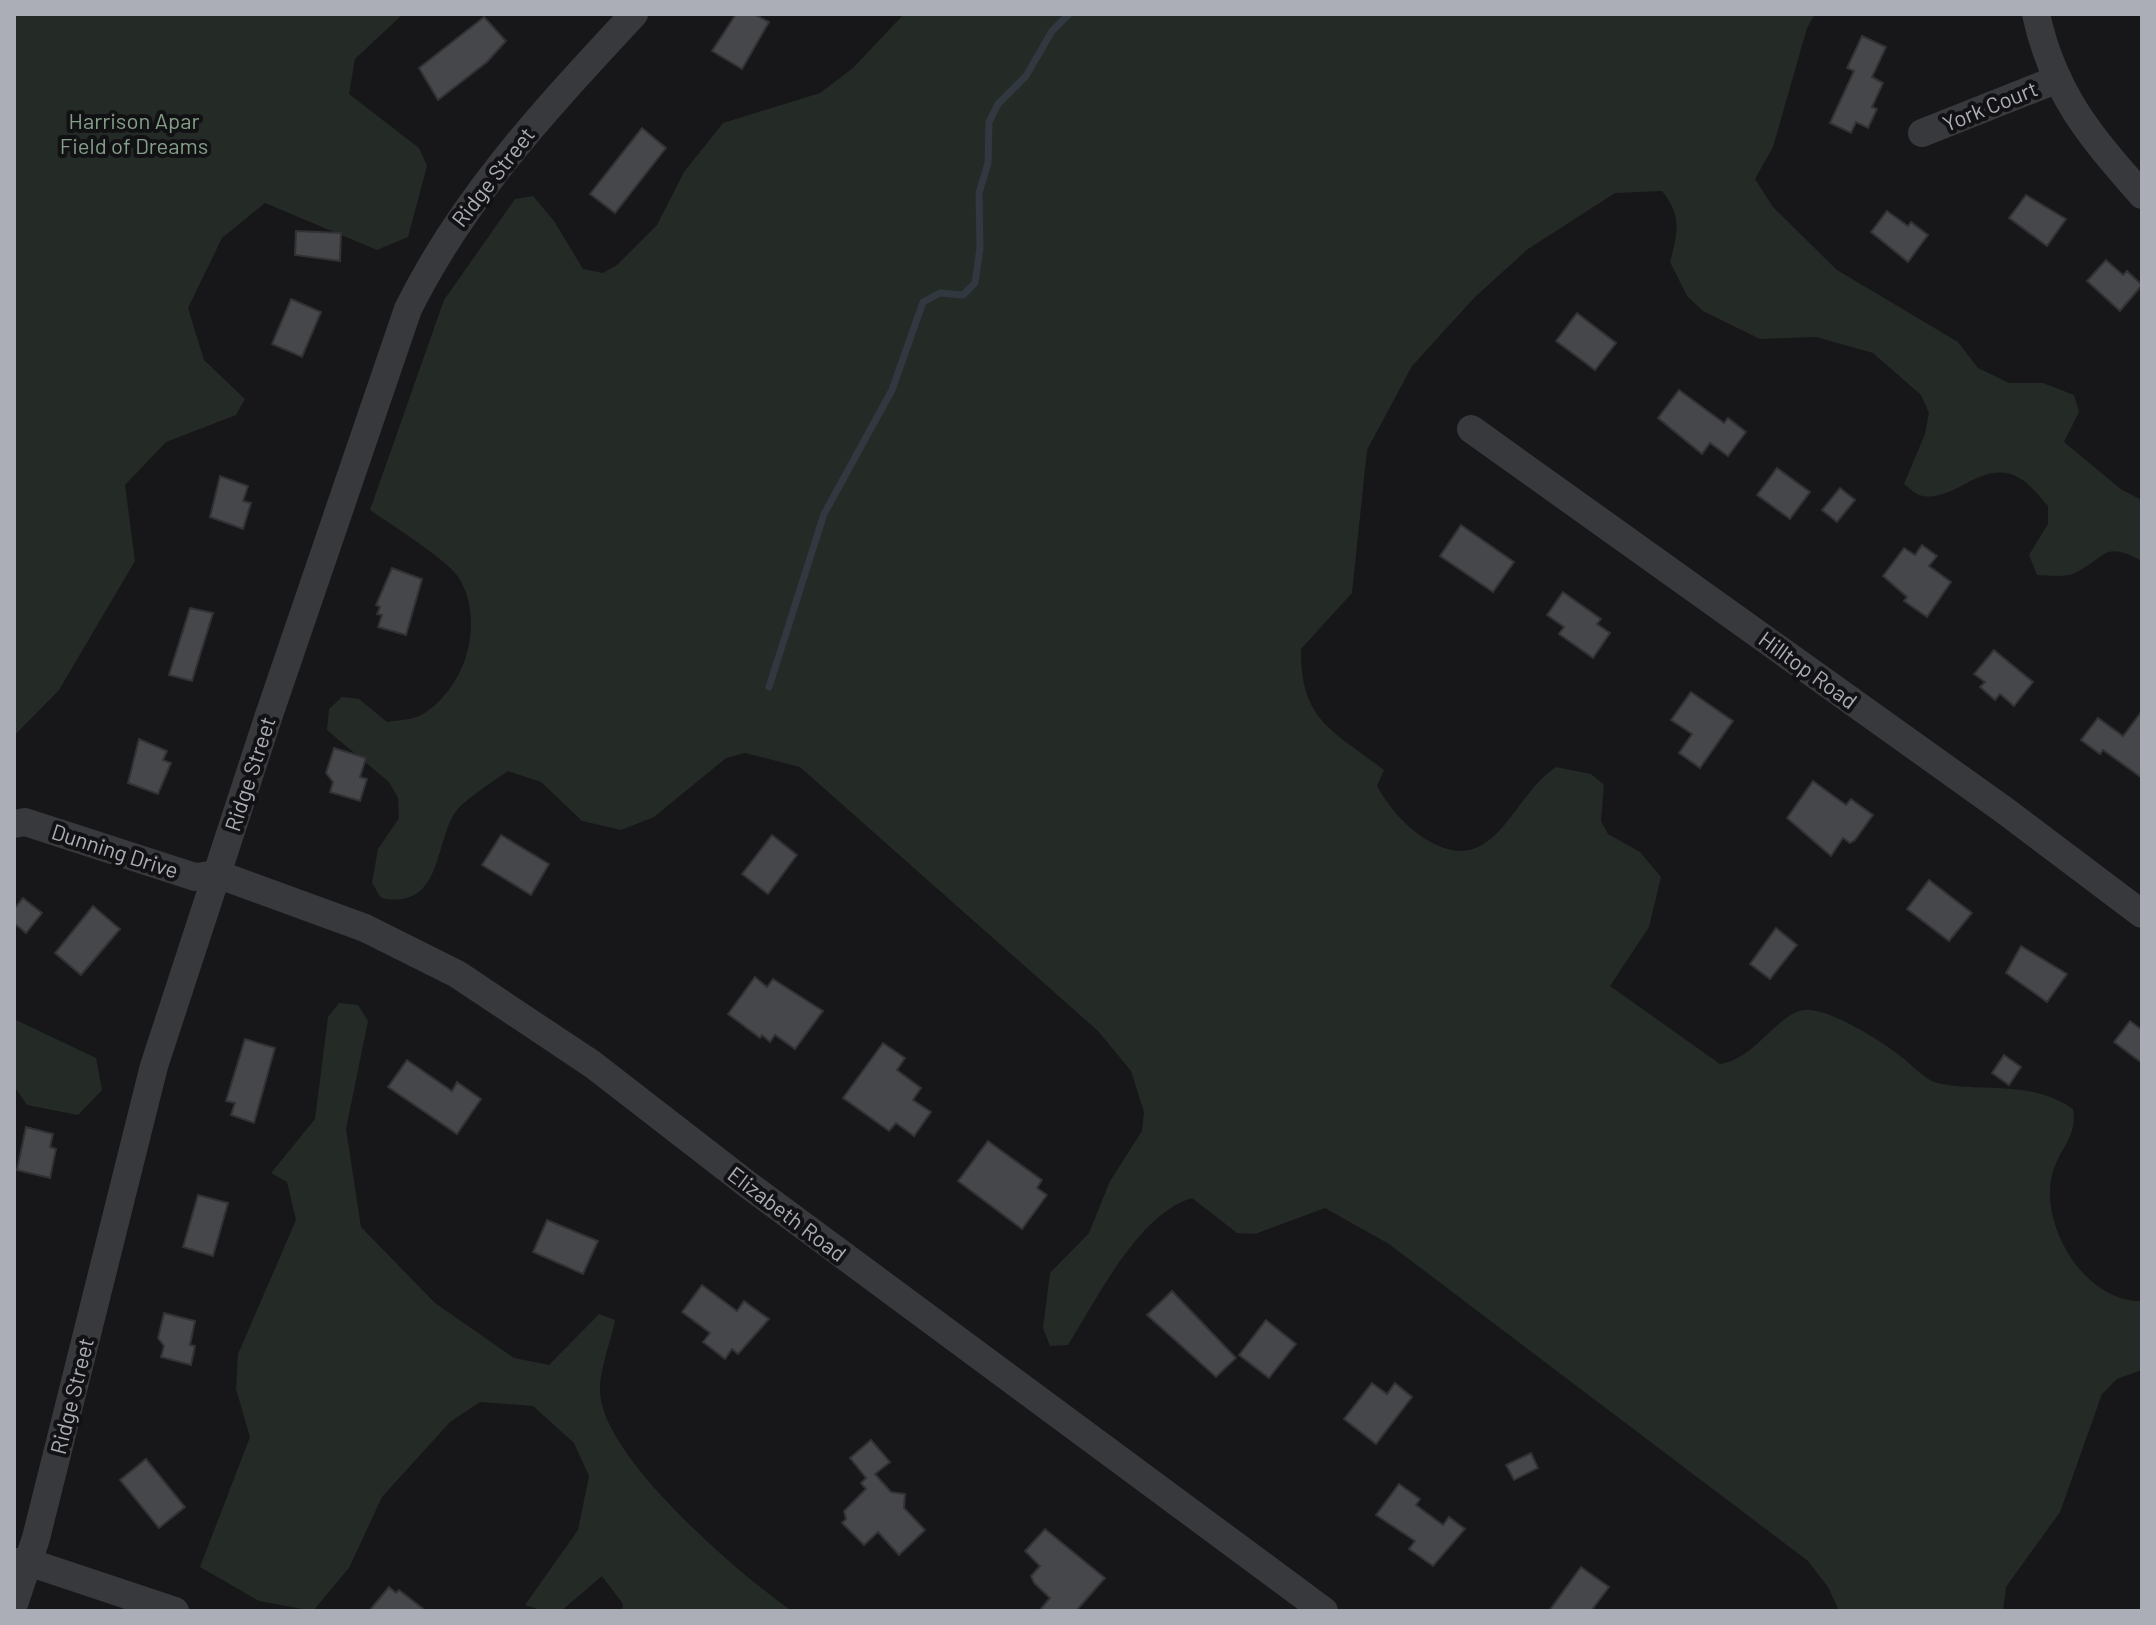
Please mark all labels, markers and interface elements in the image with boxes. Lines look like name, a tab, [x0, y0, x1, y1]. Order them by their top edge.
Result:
street label: York Court	[1938, 74, 2041, 136]
park label: Harrison Apar Field of Dreams	[60, 107, 208, 158]
street label: Ridge Street	[445, 121, 539, 231]
street label: Hilltop Road	[1754, 625, 1863, 714]
street label: Ridge Street	[218, 713, 280, 834]
street label: Dunning Drive	[49, 817, 182, 883]
street label: Elizabeth Road	[723, 1160, 852, 1266]
street label: Ridge Street	[44, 1335, 98, 1457]

